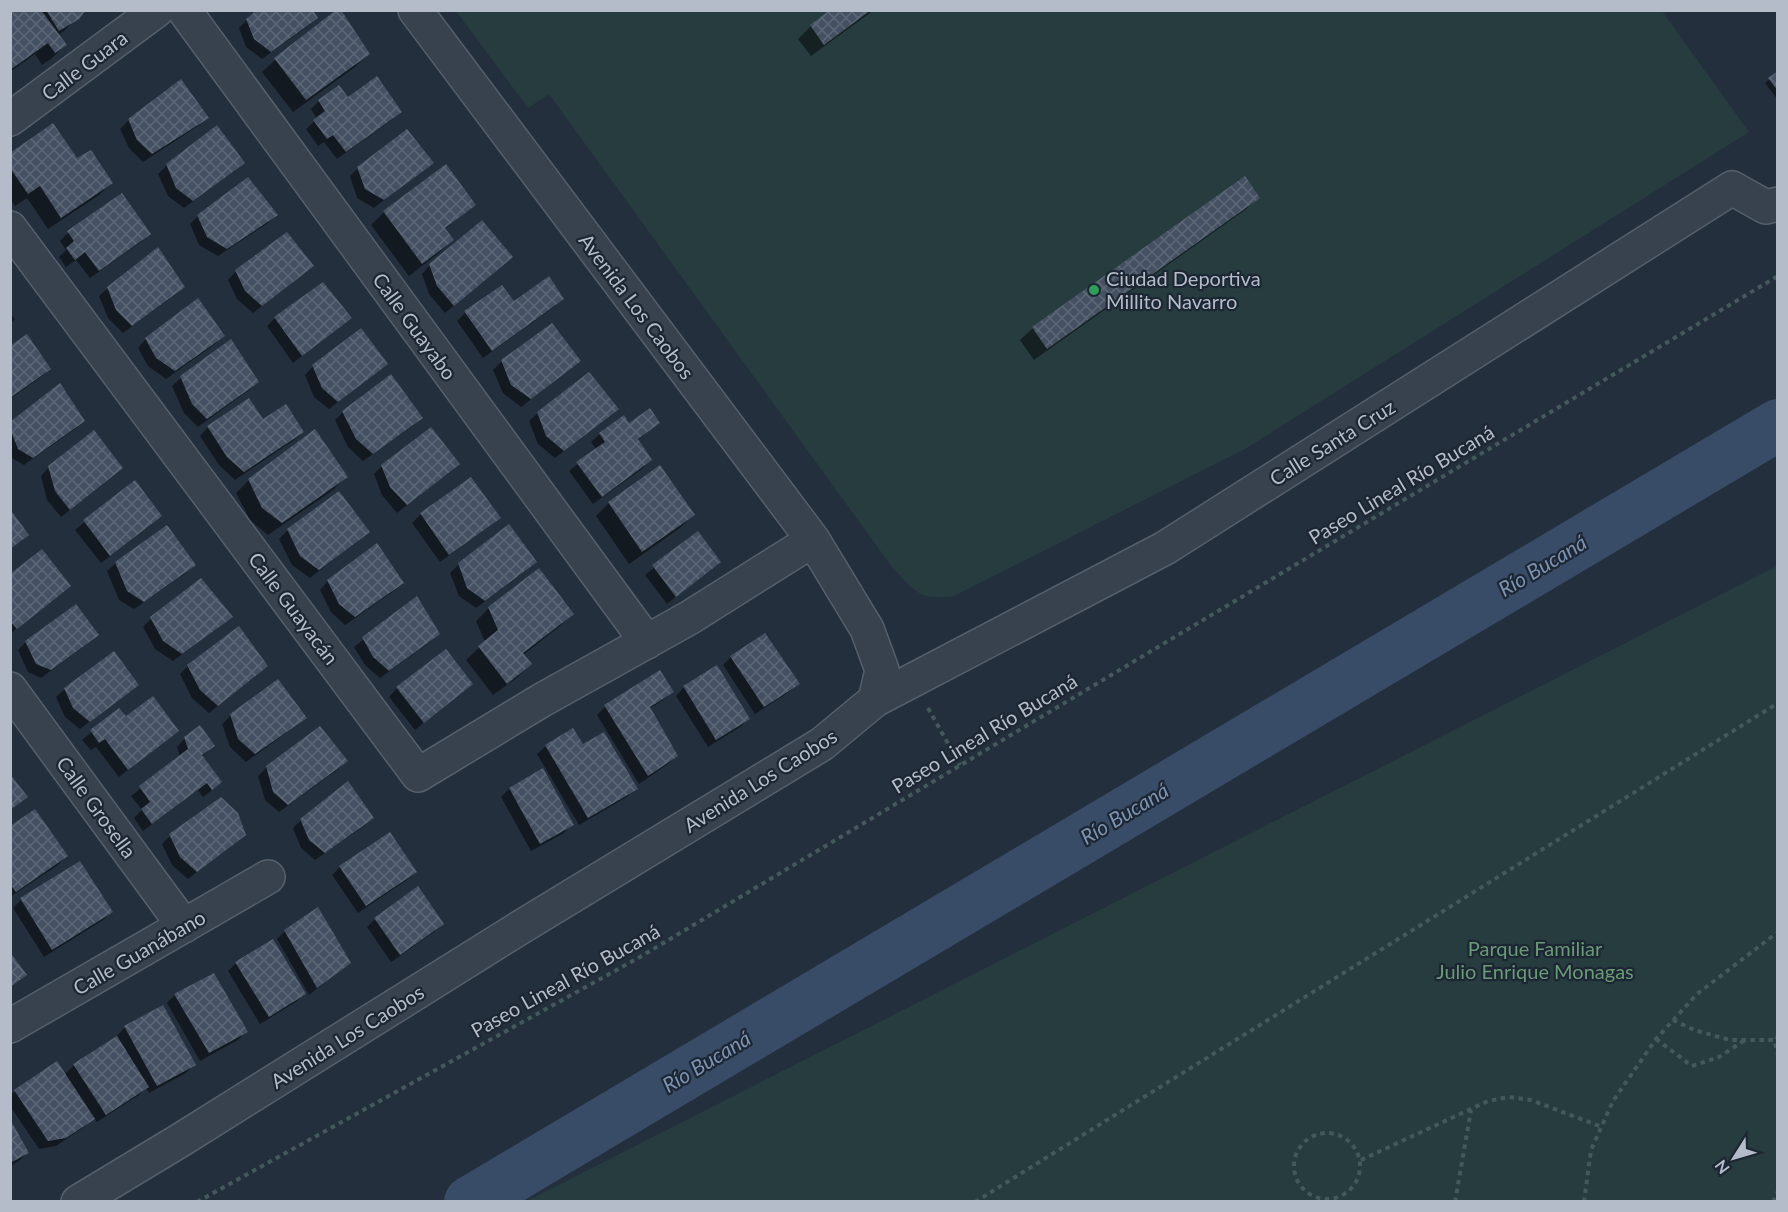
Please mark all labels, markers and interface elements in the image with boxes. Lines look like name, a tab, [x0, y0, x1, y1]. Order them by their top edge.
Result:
street label: Calle Guara	[36, 25, 132, 105]
street label: Avenida Los Caobos	[574, 228, 700, 384]
place label: Ciudad Deportiva Millito Navarro	[1106, 266, 1261, 313]
street label: Calle Guayabo	[368, 268, 462, 384]
marker: Ciudad Deportiva Millito Navarro	[1087, 283, 1101, 297]
street label: Calle Santa Cruz	[1265, 394, 1399, 490]
street label: Paseo Lineal Río Bucaná	[1304, 419, 1498, 549]
water label: Río Bucaná	[1493, 529, 1591, 601]
street label: Calle Guayacán	[244, 547, 344, 669]
street label: Paseo Lineal Río Bucaná	[887, 668, 1081, 798]
street label: Avenida Los Caobos	[679, 723, 841, 837]
street label: Calle Grosella	[52, 752, 142, 862]
water label: Río Bucaná	[1075, 777, 1173, 849]
street label: Calle Guanábano	[69, 904, 209, 1000]
street label: Paseo Lineal Río Bucaná	[466, 918, 664, 1042]
park label: Parque Familiar Julio Enrique Monagas	[1436, 936, 1634, 983]
street label: Avenida Los Caobos	[266, 979, 428, 1093]
water label: Río Bucaná	[657, 1025, 755, 1097]
north arrow	[1704, 1128, 1764, 1188]
text: N	[1710, 1157, 1733, 1178]

